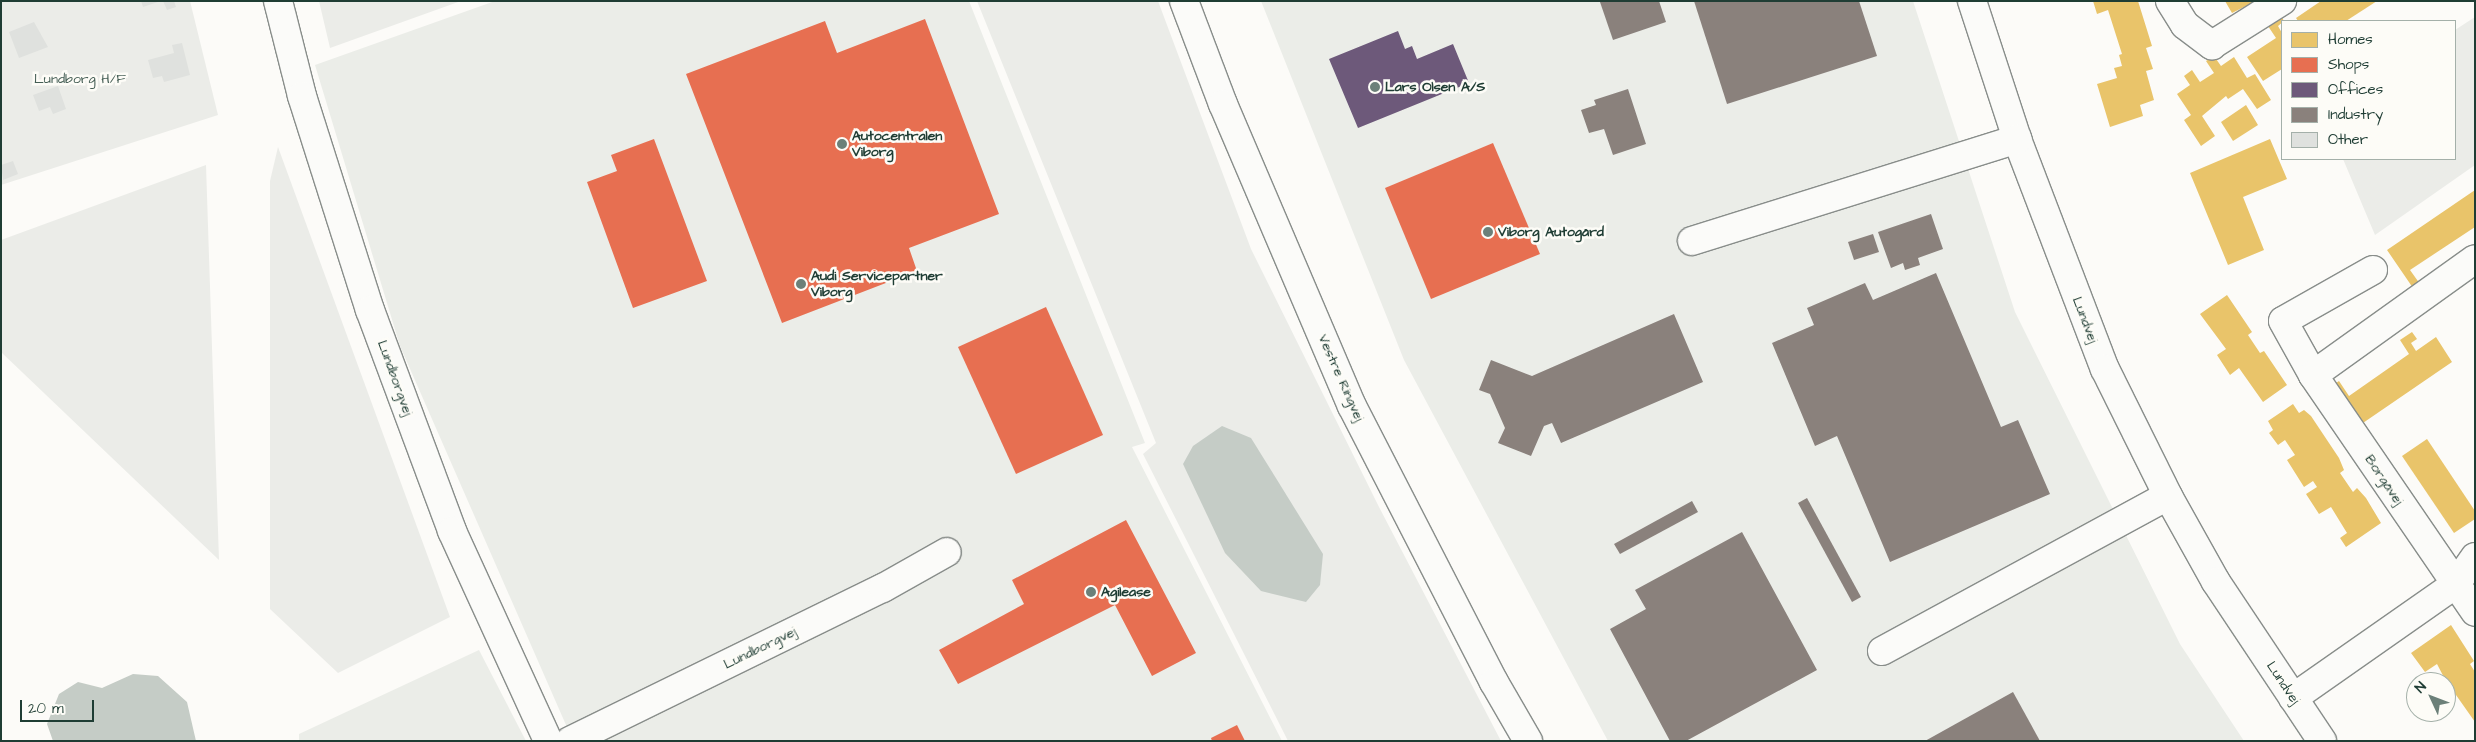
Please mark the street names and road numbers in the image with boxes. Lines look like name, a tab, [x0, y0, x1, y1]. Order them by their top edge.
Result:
street label: Lundvej	[2069, 294, 2101, 346]
street label: Vestre Ringvej	[1314, 332, 1368, 424]
street label: Lundborgvej	[374, 338, 416, 418]
street label: Borgåvej	[2361, 452, 2407, 508]
street label: Lundborgvej	[721, 623, 799, 673]
street label: Lundvej	[2263, 658, 2303, 708]

